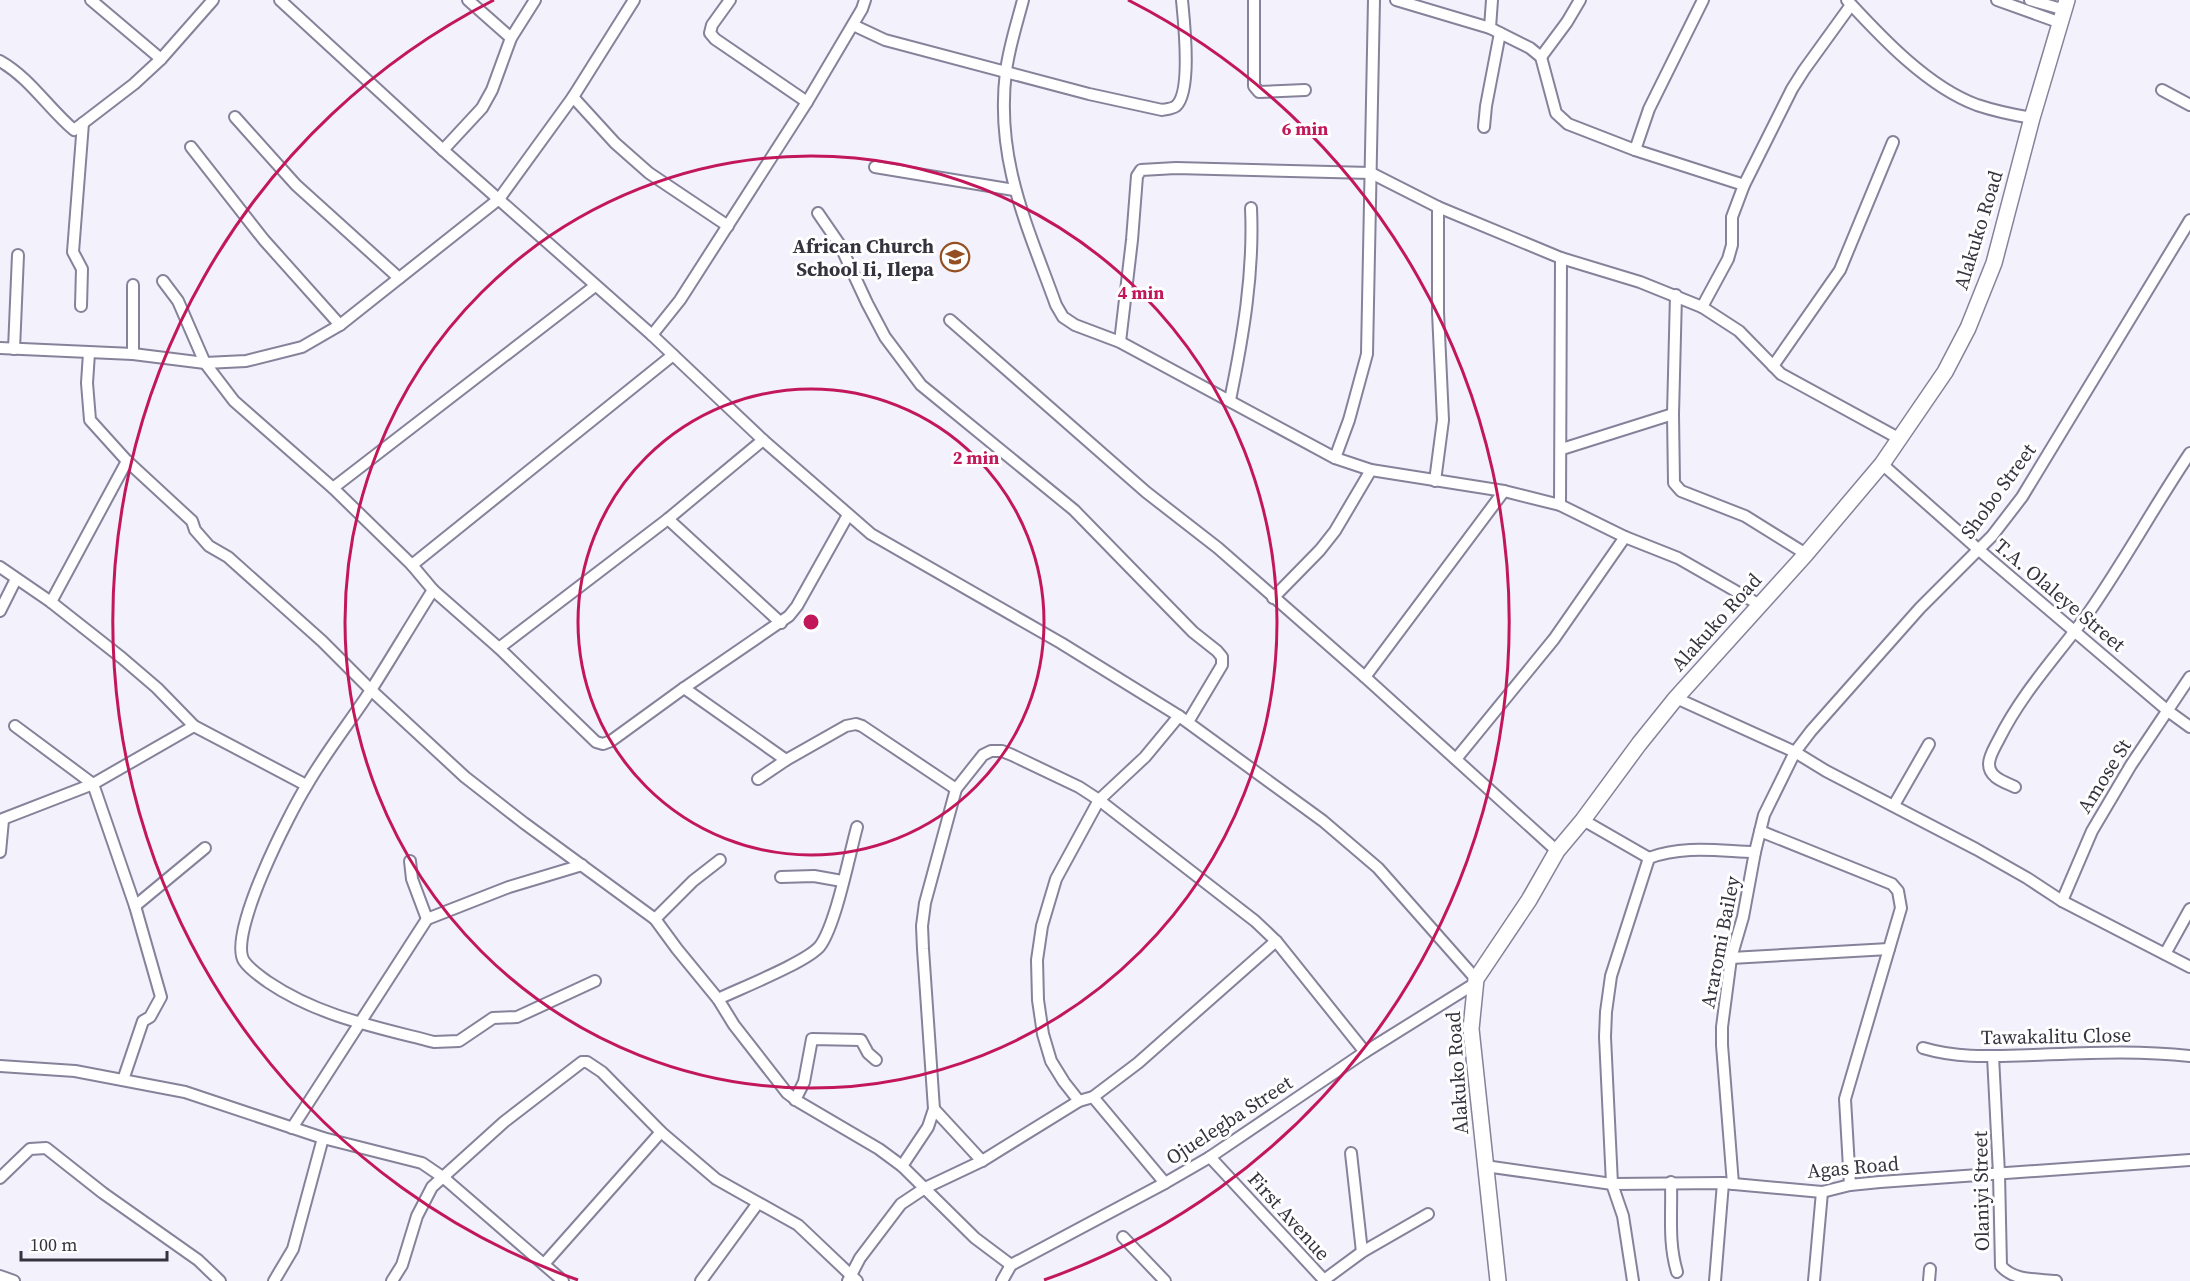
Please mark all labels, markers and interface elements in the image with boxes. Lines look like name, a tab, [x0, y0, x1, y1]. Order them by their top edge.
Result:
text: 6 min	[1282, 116, 1328, 141]
street label: Alakuko Road	[1947, 166, 2010, 293]
place label: African Church School Ii, Ilepa	[792, 232, 934, 283]
school or university icon: African Church School Ii, Ilepa	[939, 241, 971, 273]
text: 4 min	[1118, 280, 1164, 305]
street label: Shobo Street	[1954, 437, 2042, 544]
text: 2 min	[953, 445, 999, 470]
street label: T.A. Olaleye Street	[1989, 532, 2132, 658]
street label: Alakuko Road	[1664, 566, 1768, 677]
centre of rings	[801, 612, 821, 632]
street label: Amose St	[2070, 733, 2138, 818]
street label: Araromi Bailey	[1693, 873, 1747, 1011]
street label: Alakuko Road	[1439, 1010, 1475, 1135]
street label: Tawakalitu Close	[1981, 1021, 2131, 1051]
street label: Ojuelegba Street	[1160, 1068, 1298, 1171]
street label: Olaniyi Street	[1966, 1130, 1996, 1251]
street label: Agas Road	[1806, 1149, 1901, 1185]
street label: First Avenue	[1241, 1165, 1337, 1267]
scale bar	[21, 1224, 166, 1262]
text: 100 m	[30, 1232, 77, 1257]

